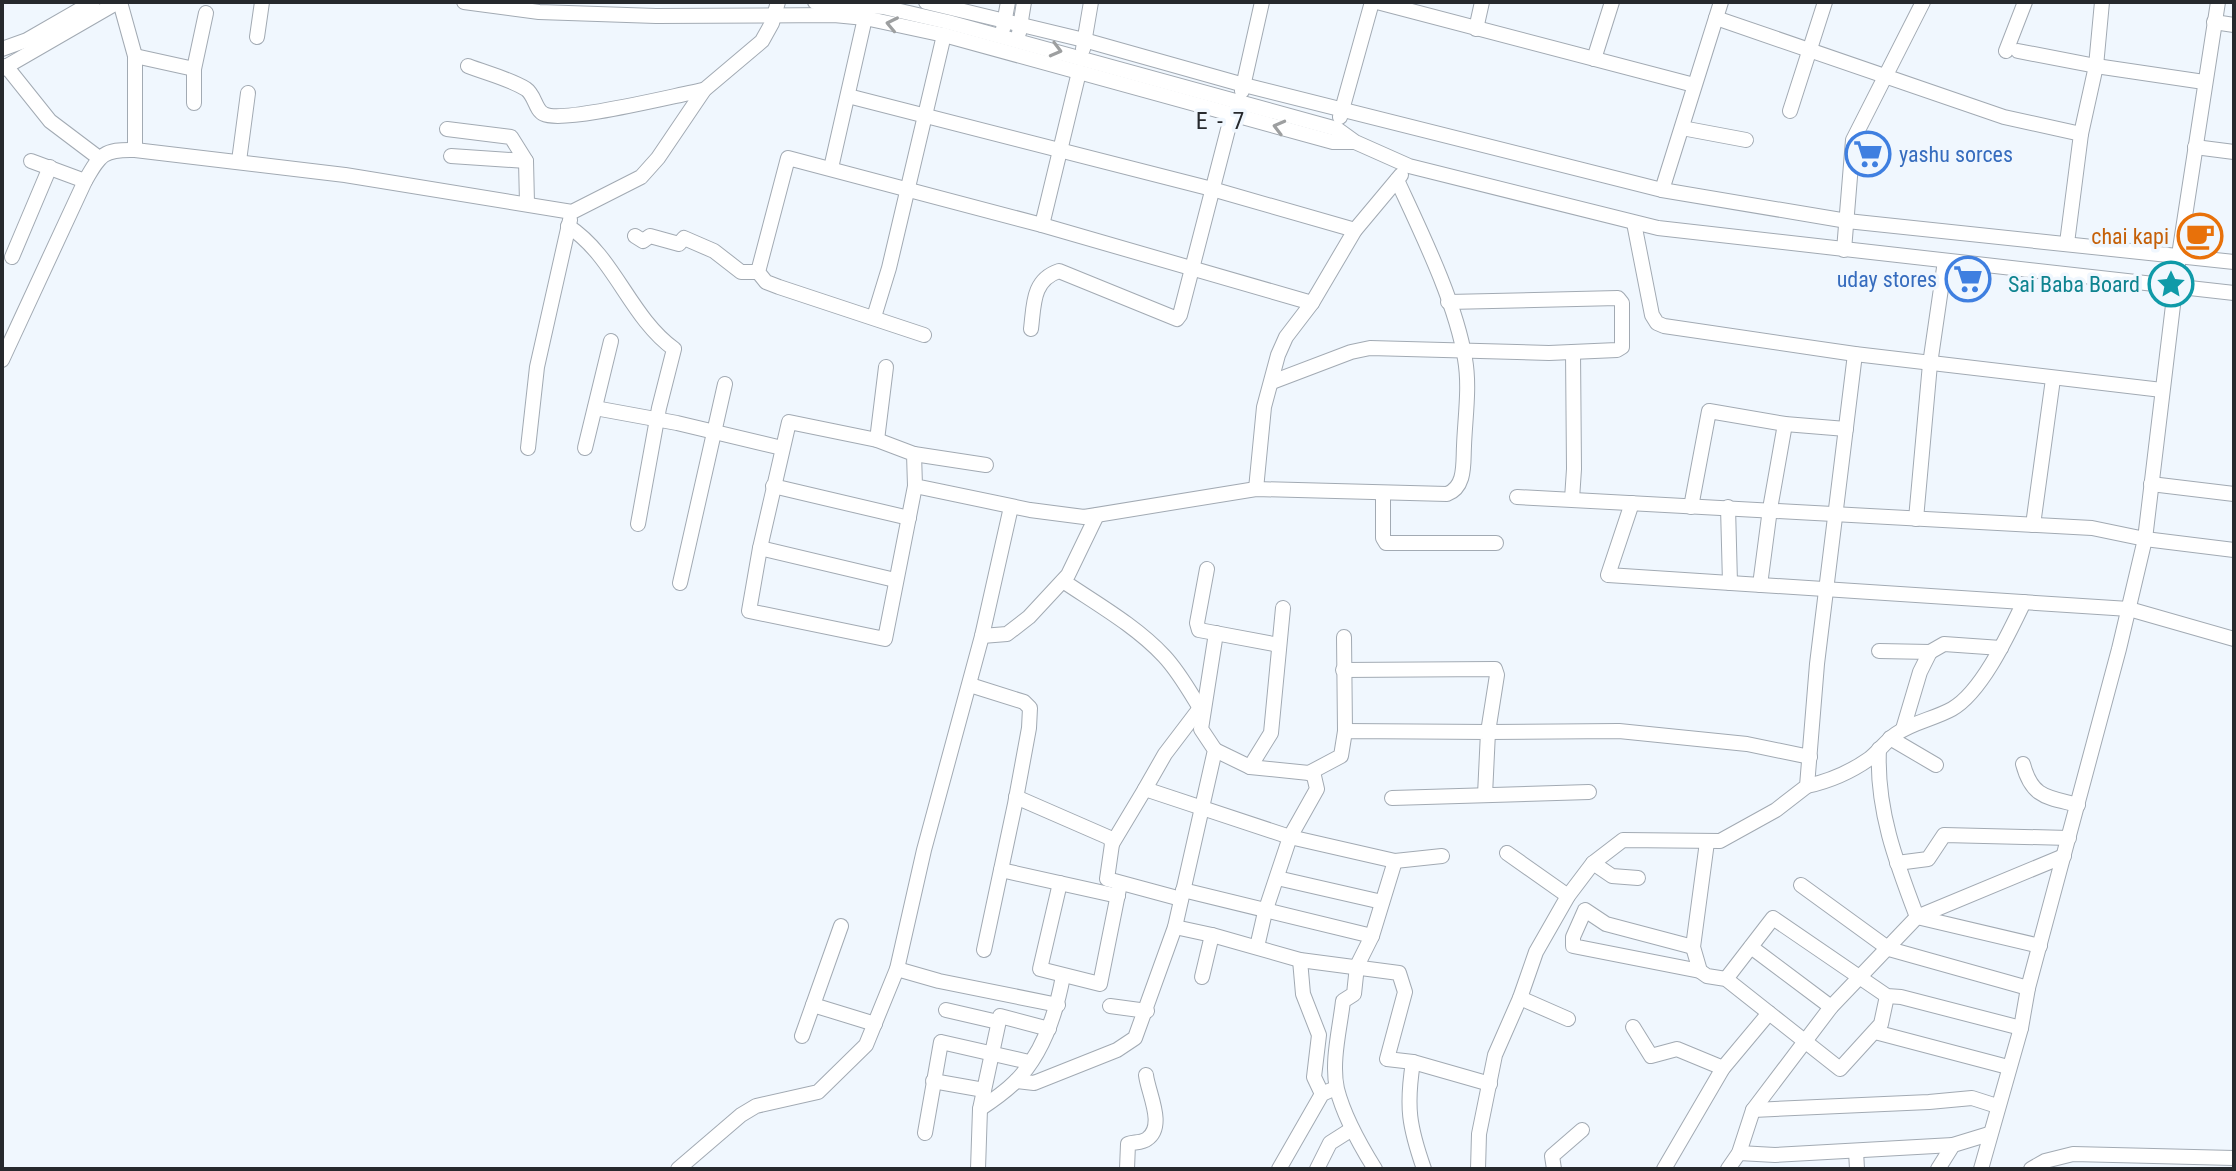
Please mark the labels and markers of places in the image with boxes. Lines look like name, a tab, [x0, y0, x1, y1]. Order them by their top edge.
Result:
supermarket icon: yashu sorces	[1844, 130, 1892, 178]
place label: yashu sorces	[1899, 142, 2013, 167]
cafe icon: chai kapi	[2176, 212, 2224, 260]
place label: chai kapi	[2091, 224, 2169, 249]
supermarket icon: uday stores	[1944, 255, 1992, 303]
place icon: Sai Baba Board	[2147, 260, 2195, 308]
place label: uday stores	[1837, 267, 1937, 292]
place label: Sai Baba Board	[2008, 272, 2140, 297]

